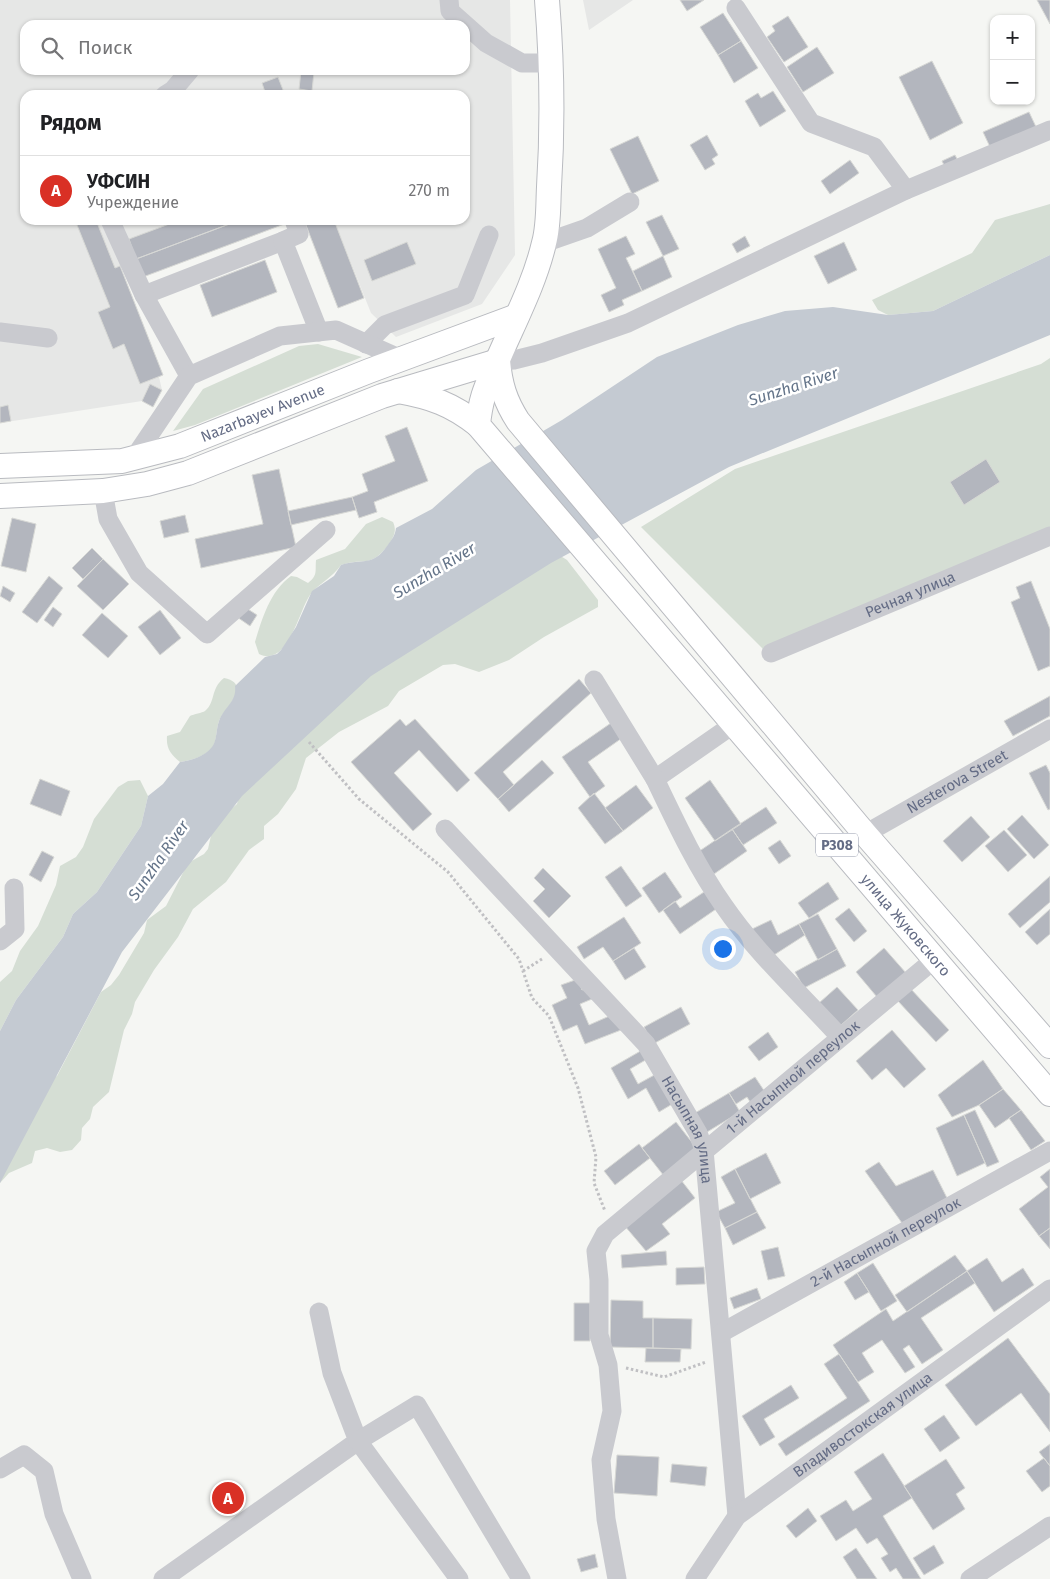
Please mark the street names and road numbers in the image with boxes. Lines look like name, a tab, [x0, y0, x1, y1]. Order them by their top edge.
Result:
street label: Nazarbayev Avenue	[198, 380, 327, 446]
street label: Речная улица	[863, 568, 958, 621]
street label: Nesterova Street	[904, 746, 1011, 817]
road number: P308	[816, 834, 858, 856]
street label: улица Жуковского	[857, 871, 954, 980]
street label: 1-й Насыпной переулок	[723, 1016, 863, 1138]
street label: Насыпная улица	[658, 1073, 716, 1185]
street label: 2-й Насыпной переулок	[807, 1193, 964, 1291]
street label: Владивостокская улица	[790, 1368, 936, 1481]

